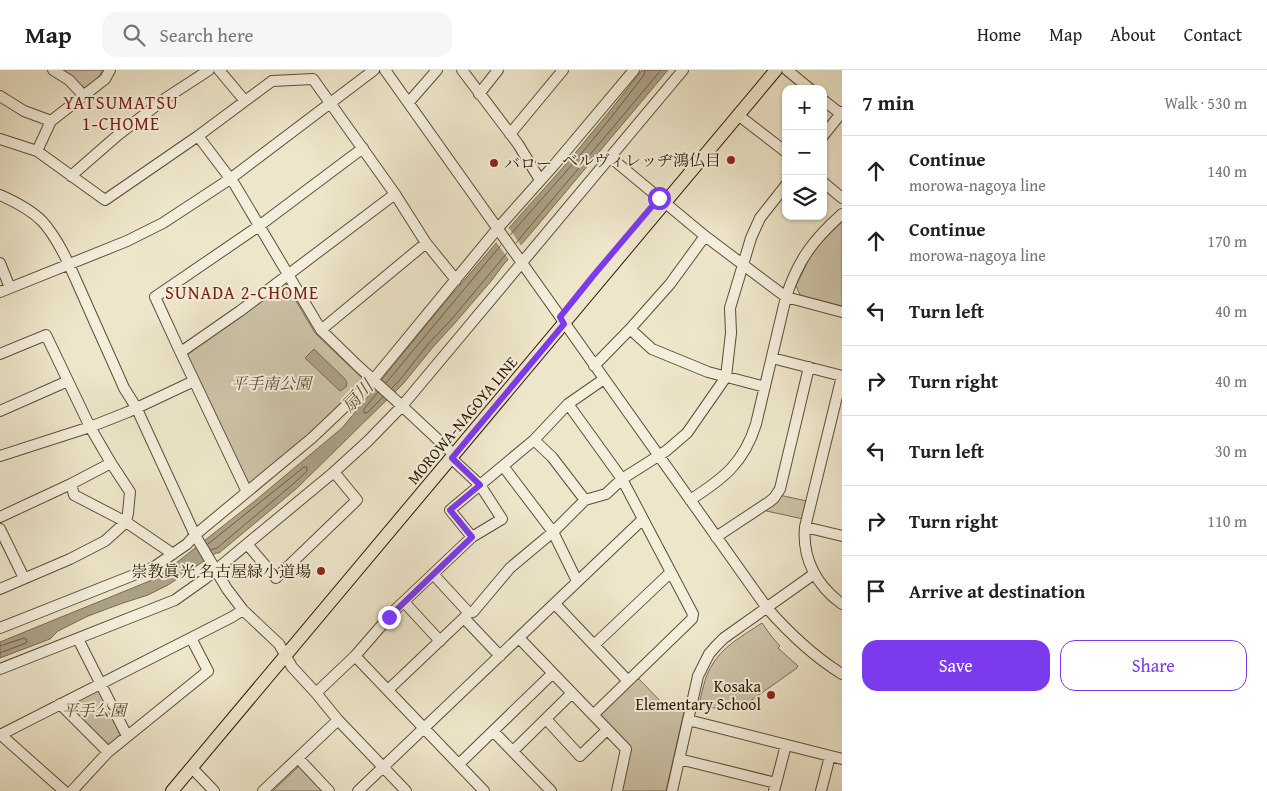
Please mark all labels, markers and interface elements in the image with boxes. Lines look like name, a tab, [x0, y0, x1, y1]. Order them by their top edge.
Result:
search box	[102, 12, 452, 57]
text: Map	[25, 17, 72, 52]
icon: search	[120, 21, 148, 49]
text: Search here	[160, 21, 253, 49]
text: Home	[977, 21, 1021, 48]
text: Map	[1049, 21, 1082, 48]
text: About	[1110, 21, 1156, 48]
text: Contact	[1184, 21, 1242, 48]
map controls	[782, 85, 827, 220]
button: +	[782, 85, 827, 130]
text: 7 min	[862, 87, 914, 118]
district label: YATSUMATSU 1-CHOME	[63, 89, 179, 137]
text: Walk · 530 m	[1164, 91, 1247, 115]
button: −	[782, 130, 827, 175]
text: Continue	[909, 145, 986, 173]
place label: ベルヴィレッヂ鴻仏目	[562, 148, 721, 172]
place label: バロー	[504, 151, 552, 175]
marker: ベルヴィレッヂ鴻仏目	[725, 154, 737, 166]
marker: バロー	[488, 157, 500, 169]
icon: ahead	[862, 157, 890, 185]
text: 140 m	[1207, 159, 1247, 183]
text: morowa-nagoya line	[909, 173, 1046, 197]
button: layers	[782, 175, 827, 220]
route start	[648, 187, 671, 210]
text: Continue	[909, 215, 986, 243]
icon: ahead	[862, 227, 890, 255]
text: 170 m	[1207, 229, 1247, 253]
text: morowa-nagoya line	[909, 243, 1046, 267]
district label: SUNADA 2-CHOME	[165, 279, 319, 306]
icon: left	[862, 297, 890, 325]
text: Turn left	[909, 297, 984, 325]
text: 40 m	[1215, 299, 1247, 323]
street label: MOROWA-NAGOYA LINE	[401, 351, 523, 489]
icon: right	[862, 367, 890, 395]
text: Turn right	[909, 367, 998, 395]
text: 40 m	[1215, 369, 1247, 393]
park label: 平手南公園	[231, 371, 314, 395]
water label: 扇川	[335, 372, 381, 418]
icon: left	[862, 437, 890, 465]
text: Turn left	[909, 437, 984, 465]
text: 30 m	[1215, 439, 1247, 463]
icon: right	[862, 507, 890, 535]
text: Turn right	[909, 507, 998, 535]
text: 110 m	[1207, 509, 1247, 533]
place label: 崇教眞光 名古屋緑小道場	[131, 559, 311, 583]
marker: 崇教眞光 名古屋緑小道場	[315, 565, 327, 577]
icon: arrive	[862, 577, 890, 605]
text: Arrive at destination	[909, 577, 1085, 605]
route end	[378, 606, 401, 629]
button: Save	[862, 640, 1050, 691]
button: Share	[1060, 640, 1247, 691]
place label: Kosaka Elementary School	[636, 674, 762, 716]
marker: Kosaka Elementary School	[765, 689, 777, 701]
park label: 平手公園	[62, 698, 129, 722]

